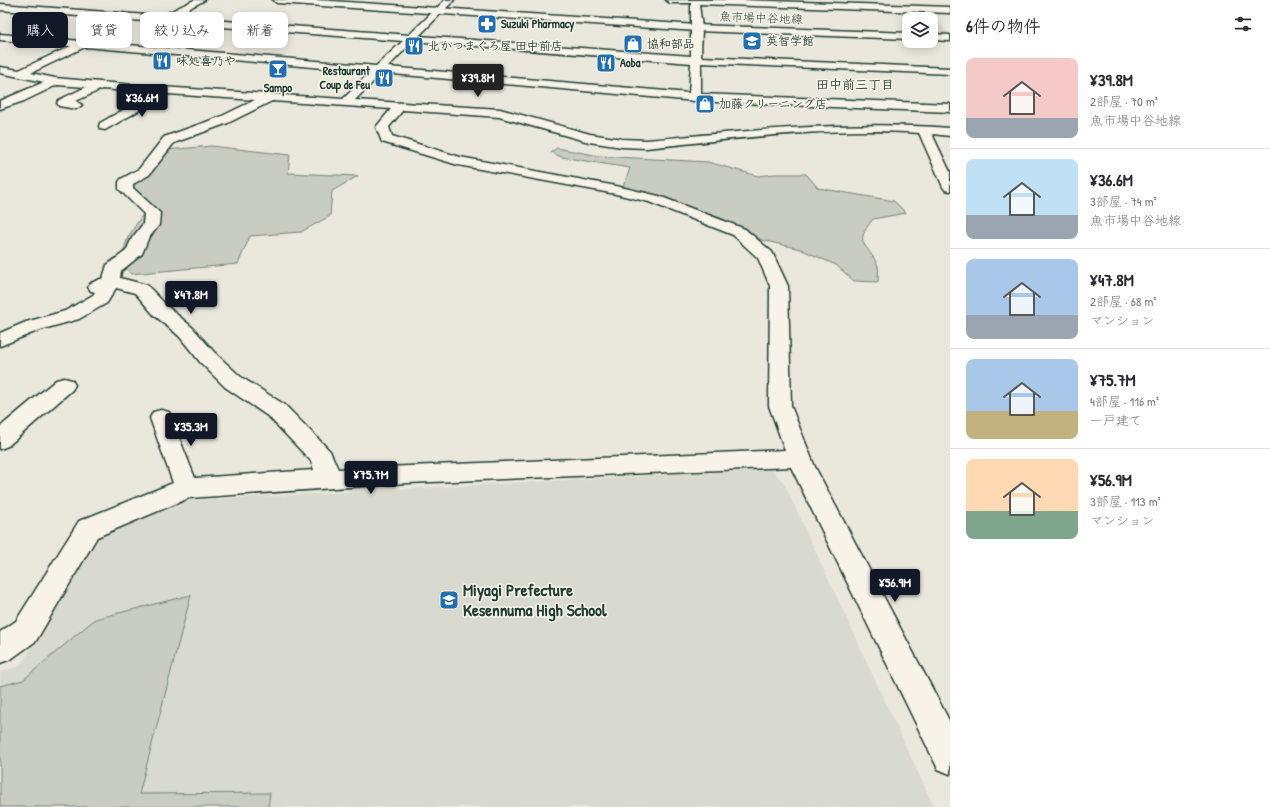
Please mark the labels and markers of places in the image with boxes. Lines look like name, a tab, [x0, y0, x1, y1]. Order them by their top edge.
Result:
pharmacy icon: Suzuki Pharmacy	[476, 13, 498, 35]
place label: Suzuki Pharmacy	[501, 15, 574, 33]
school or university icon: 英智学館	[741, 30, 763, 52]
place label: 英智学館	[766, 32, 814, 49]
shop icon: 協和部品	[622, 33, 644, 55]
restaurant icon: 北かつまぐろ屋 田中前店	[403, 35, 425, 57]
place label: 協和部品	[647, 35, 695, 52]
place label: 北かつまぐろ屋 田中前店	[428, 37, 563, 54]
restaurant icon: 味処喜乃や	[151, 50, 173, 72]
place label: 味処喜乃や	[176, 52, 236, 69]
restaurant icon: Aoba	[595, 52, 617, 74]
place label: Aoba	[620, 54, 641, 71]
bar icon: Sampo	[267, 58, 289, 80]
place label: Restaurant Coup de Feu	[320, 62, 371, 94]
pin: ¥39.8M	[445, 64, 511, 98]
restaurant icon: Restaurant Coup de Feu	[373, 67, 395, 89]
place label: Sampo	[264, 79, 292, 97]
pin: ¥36.6M	[109, 84, 175, 118]
shop icon: 加藤クリーニング店	[694, 93, 716, 115]
place label: 加藤クリーニング店	[719, 95, 827, 112]
pin: ¥47.8M	[158, 281, 224, 315]
pin: ¥35.3M	[158, 413, 224, 447]
pin: ¥75.7M	[338, 461, 404, 495]
pin: ¥56.9M	[862, 569, 928, 603]
place label: Miyagi Prefecture Kesennuma High School	[463, 578, 607, 622]
school or university icon: Miyagi Prefecture Kesennuma High School	[438, 589, 460, 611]

